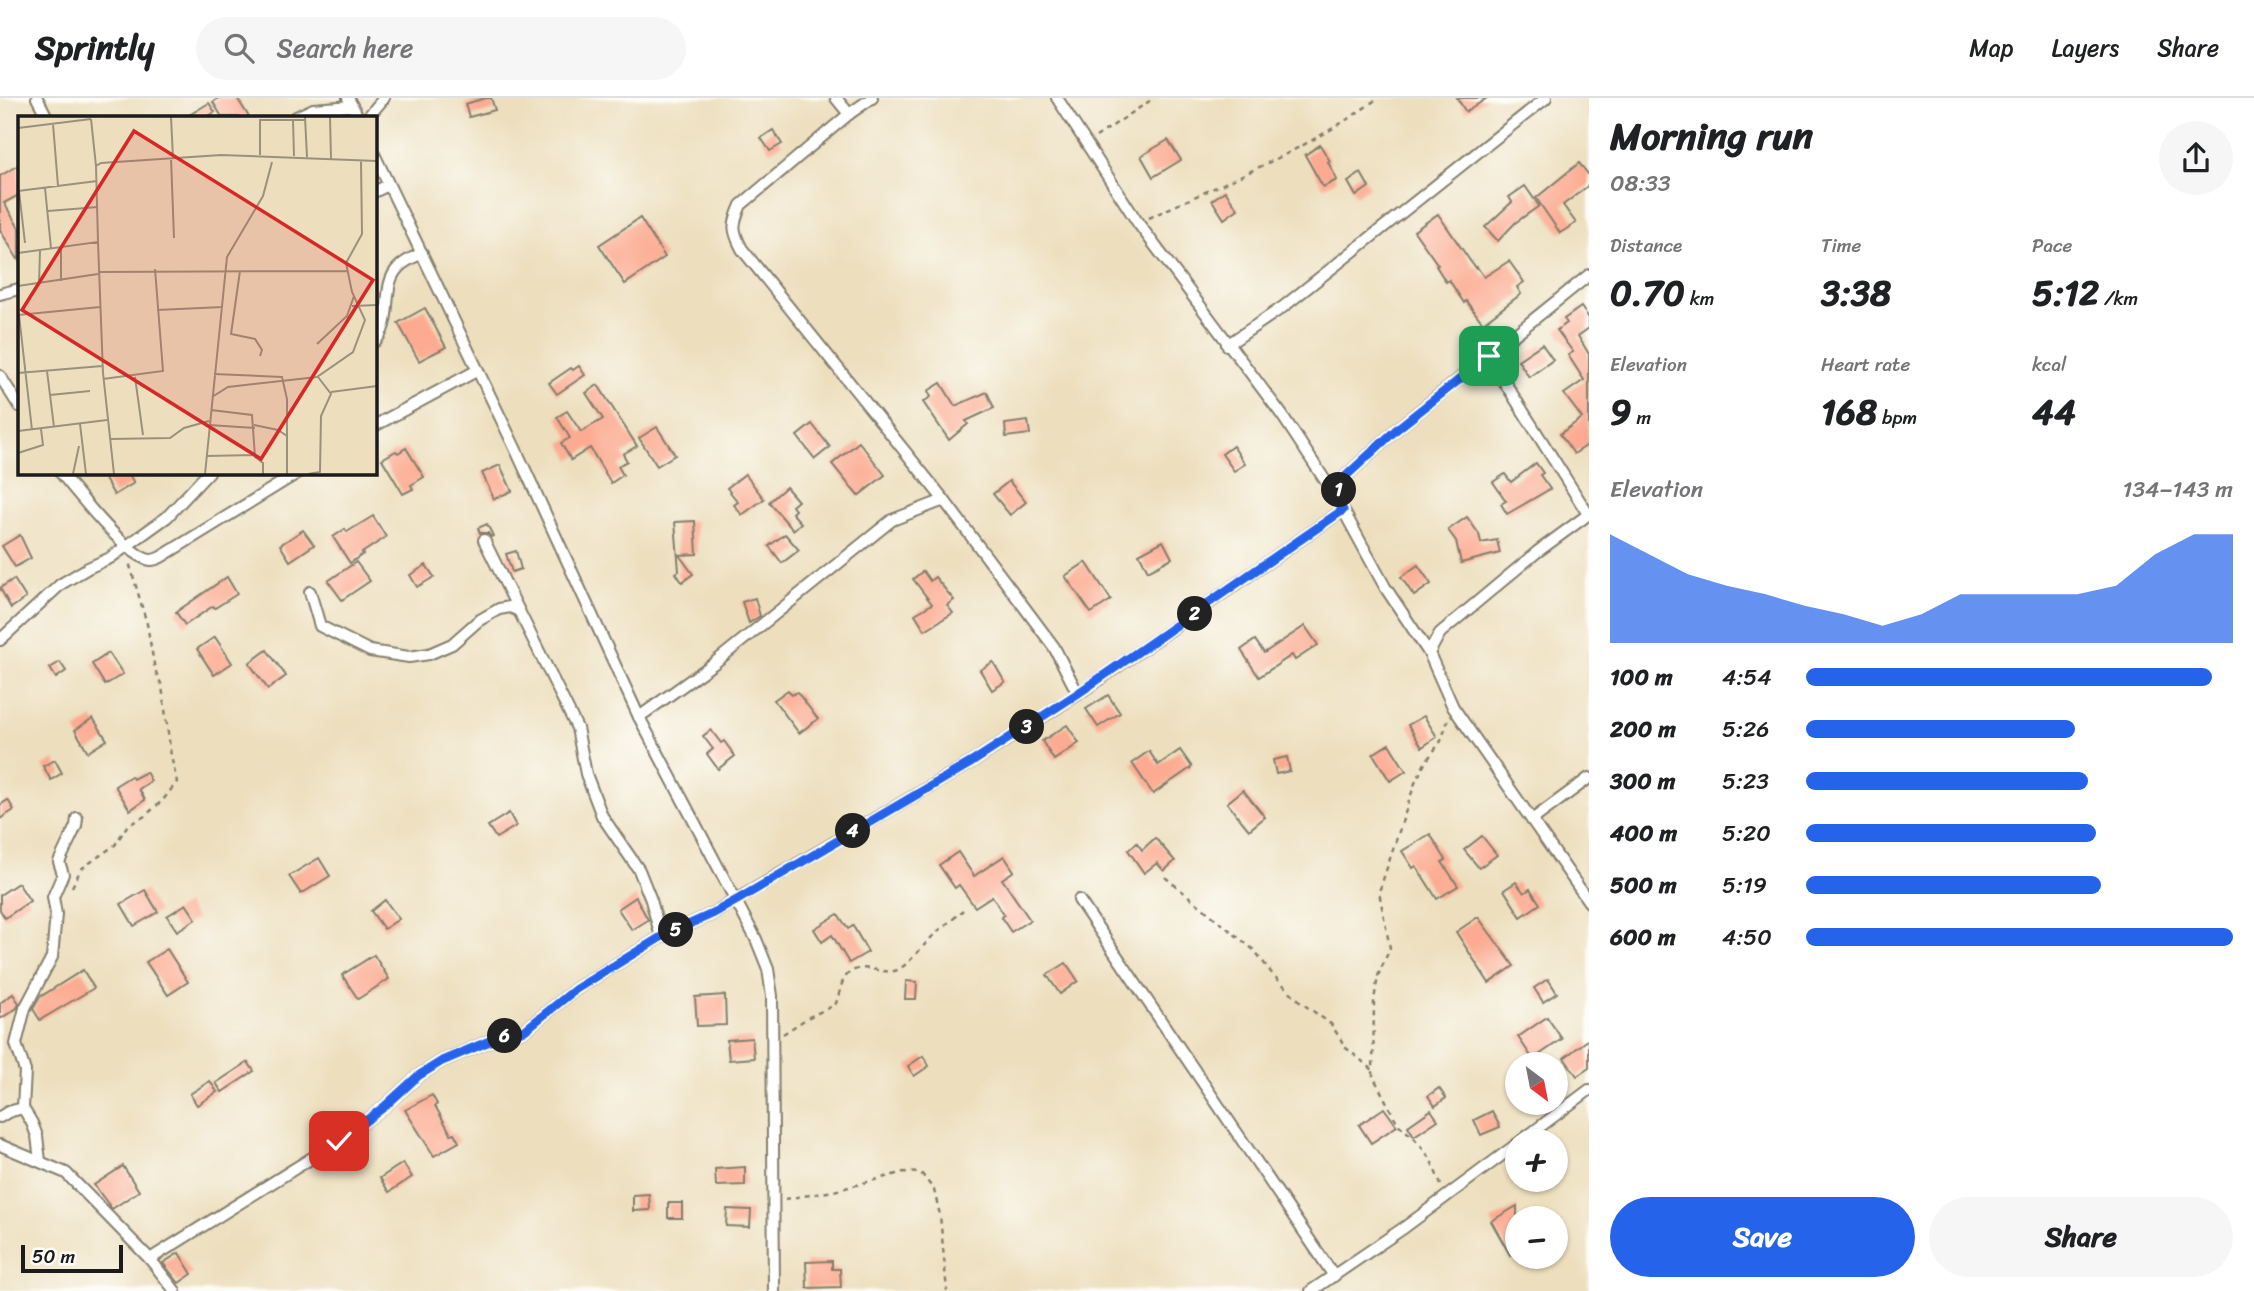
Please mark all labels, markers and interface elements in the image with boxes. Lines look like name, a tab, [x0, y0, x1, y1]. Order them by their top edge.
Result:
search box	[196, 17, 686, 80]
text: Sprintly	[35, 19, 154, 77]
text: Search here	[276, 25, 413, 71]
text: Map	[1969, 27, 2014, 69]
text: Layers	[2052, 27, 2119, 69]
text: Share	[2157, 27, 2219, 69]
icon: search	[220, 29, 258, 67]
text: Morning run	[1610, 103, 1813, 170]
inset map	[18, 116, 376, 474]
button: share	[2159, 121, 2233, 195]
text: 08:33	[1610, 163, 1671, 204]
text: Distance	[1610, 229, 1682, 262]
text: Time	[1821, 229, 1861, 262]
text: Pace	[2032, 229, 2072, 262]
text: 0.70	[1610, 262, 1685, 324]
text: 3:38	[1821, 262, 1891, 324]
text: 5:12	[2032, 262, 2099, 324]
text: km	[1685, 282, 1714, 315]
text: /km	[2099, 282, 2138, 315]
pin	[1459, 326, 1519, 386]
icon: arrive	[1470, 337, 1508, 375]
text: Elevation	[1610, 348, 1687, 381]
text: Heart rate	[1821, 348, 1910, 381]
text: kcal	[2032, 348, 2067, 381]
text: 9	[1610, 381, 1632, 443]
text: 168	[1821, 381, 1877, 443]
text: 44	[2032, 381, 2076, 443]
text: m	[1632, 401, 1651, 434]
text: bpm	[1877, 401, 1917, 434]
text: Elevation	[1610, 469, 1703, 510]
text: 134–143 m	[2123, 469, 2233, 510]
pin: 1	[1322, 472, 1356, 508]
text: 1	[1334, 473, 1343, 506]
pin: 2	[1178, 596, 1212, 632]
text: 2	[1189, 597, 1200, 630]
text: 100 m	[1610, 657, 1673, 698]
text: 4:54	[1722, 657, 1772, 698]
text: 200 m	[1610, 709, 1676, 750]
text: 5:26	[1722, 709, 1769, 750]
pin: 3	[1010, 710, 1044, 744]
text: 3	[1021, 710, 1032, 743]
text: 300 m	[1610, 761, 1675, 802]
text: 5:23	[1722, 761, 1769, 802]
text: 400 m	[1610, 813, 1677, 854]
text: 5:20	[1722, 813, 1771, 854]
pin: 4	[836, 814, 870, 848]
text: 4	[847, 814, 858, 847]
text: 500 m	[1610, 865, 1677, 906]
text: 5:19	[1722, 865, 1767, 906]
pin: 5	[658, 912, 694, 948]
text: 5	[670, 913, 681, 946]
text: 600 m	[1610, 917, 1676, 958]
text: 4:50	[1722, 917, 1772, 958]
pin: 6	[488, 1018, 522, 1054]
text: 6	[499, 1019, 510, 1052]
north arrow	[1505, 1052, 1568, 1115]
map controls	[1505, 1052, 1568, 1269]
pin	[309, 1111, 369, 1171]
icon: check	[320, 1122, 358, 1160]
button: +	[1505, 1129, 1568, 1192]
button: Save	[1610, 1197, 1915, 1277]
button: Share	[1929, 1197, 2233, 1277]
button: −	[1505, 1206, 1568, 1269]
text: 50 m	[32, 1240, 75, 1273]
scale bar	[21, 1242, 122, 1274]

